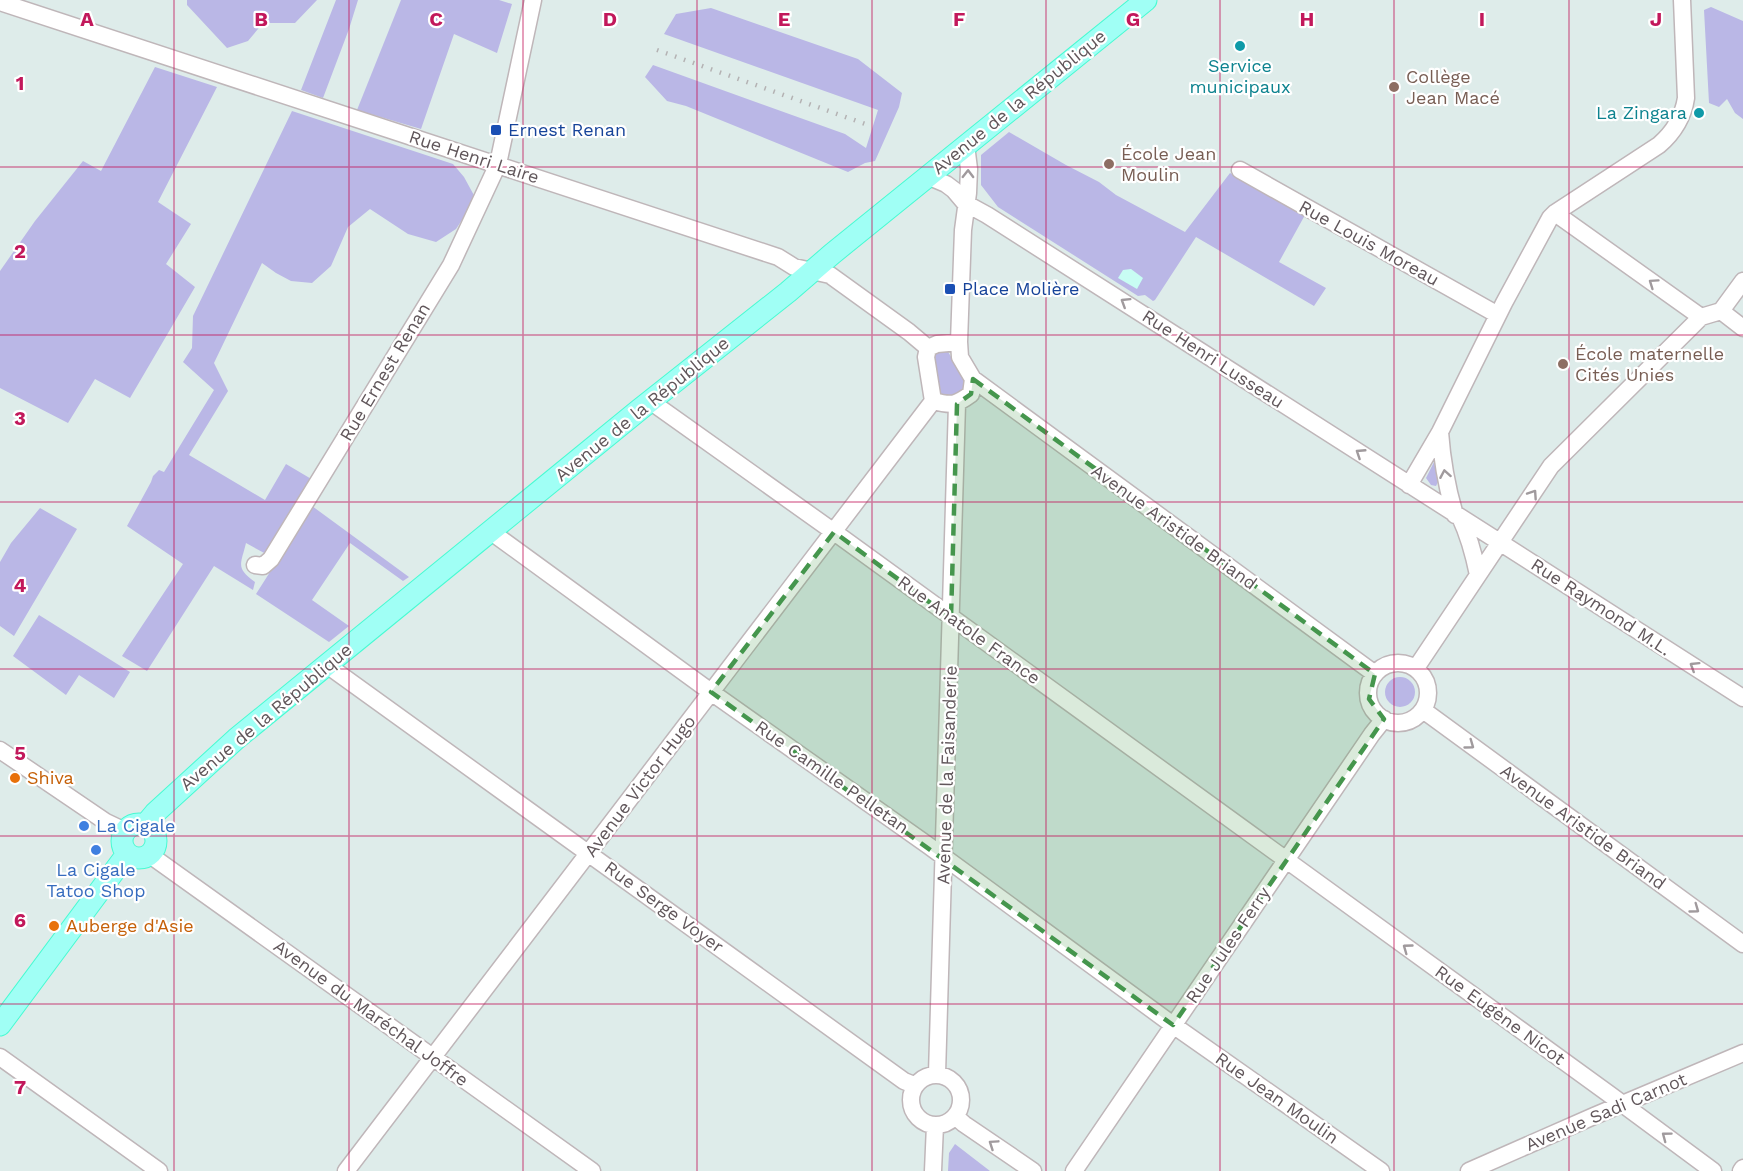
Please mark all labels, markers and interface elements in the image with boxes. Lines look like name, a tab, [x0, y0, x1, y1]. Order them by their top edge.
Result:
text: A	[80, 7, 94, 31]
text: B	[254, 7, 268, 31]
text: C	[429, 7, 443, 31]
text: D	[603, 7, 617, 31]
text: E	[778, 7, 790, 31]
text: F	[953, 7, 965, 31]
text: G	[1126, 7, 1140, 31]
text: H	[1300, 7, 1314, 31]
text: I	[1479, 7, 1485, 31]
text: J	[1650, 7, 1662, 31]
street label: Avenue de la République	[927, 25, 1110, 178]
marker: Service municipaux	[1233, 39, 1247, 53]
place label: Service municipaux	[1189, 55, 1291, 97]
place label: Collège Jean Macé	[1406, 66, 1500, 108]
text: 1	[16, 71, 24, 95]
marker: Collège Jean Macé	[1387, 80, 1401, 94]
place label: La Zingara	[1596, 102, 1687, 123]
marker: La Zingara	[1692, 106, 1706, 120]
place label: Ernest Renan	[508, 119, 626, 140]
marker: Ernest Renan	[489, 123, 503, 137]
street label: Rue Henri Laire	[406, 126, 542, 187]
place label: École Jean Moulin	[1121, 143, 1216, 185]
marker: École Jean Moulin	[1102, 157, 1116, 171]
one-way arrow	[962, 170, 974, 179]
street label: Rue Louis Moreau	[1296, 195, 1443, 290]
text: 2	[14, 239, 26, 263]
place label: Place Molière	[962, 278, 1079, 299]
one-way arrow	[1649, 279, 1660, 290]
marker: Place Molière	[943, 282, 957, 296]
one-way arrow	[1121, 298, 1132, 309]
street label: Rue Ernest Renan	[335, 299, 434, 445]
street label: Rue Henri Lusseau	[1139, 305, 1288, 412]
street label: Avenue de la République	[550, 332, 733, 485]
place label: École maternelle Cités Unies	[1575, 343, 1724, 385]
marker: École maternelle Cités Unies	[1556, 357, 1570, 371]
text: 3	[14, 406, 26, 430]
one-way arrow	[1355, 450, 1366, 461]
street label: Avenue Aristide Briand	[1088, 460, 1261, 594]
one-way arrow	[1440, 469, 1452, 478]
one-way arrow	[1526, 489, 1537, 500]
street label: Rue Raymond M.L.	[1527, 554, 1675, 660]
street label: Rue Anatole France	[894, 571, 1045, 688]
text: 4	[14, 573, 27, 597]
street label: Avenue de la République	[175, 639, 356, 795]
one-way arrow	[1690, 662, 1700, 674]
street label: Avenue de la Faisanderie	[932, 665, 961, 885]
street label: Avenue Victor Hugo	[580, 711, 700, 861]
street label: Rue Camille Pelletan	[751, 716, 913, 838]
one-way arrow	[1463, 738, 1474, 749]
text: 5	[14, 741, 26, 765]
street label: Avenue Aristide Briand	[1497, 760, 1670, 894]
place label: Shiva	[27, 767, 74, 788]
marker: Shiva	[8, 771, 22, 785]
place label: La Cigale	[96, 815, 175, 836]
marker: La Cigale	[77, 819, 91, 833]
marker: La Cigale Tatoo Shop	[89, 843, 103, 857]
street label: Rue Serge Voyer	[601, 856, 728, 957]
place label: La Cigale Tatoo Shop	[47, 859, 145, 901]
street label: Rue Jules Ferry	[1181, 882, 1275, 1007]
one-way arrow	[1689, 902, 1700, 913]
text: 6	[14, 908, 26, 932]
place label: Auberge d'Asie	[66, 915, 194, 936]
marker: Auberge d'Asie	[47, 919, 61, 933]
street label: Avenue du Maréchal Joffre	[270, 935, 473, 1090]
one-way arrow	[1402, 944, 1413, 955]
street label: Rue Eugène Nicot	[1431, 960, 1570, 1069]
street label: Rue Jean Moulin	[1212, 1047, 1343, 1148]
street label: Avenue Sadi Carnot	[1522, 1068, 1690, 1155]
text: 7	[14, 1075, 26, 1099]
one-way arrow	[1662, 1132, 1673, 1143]
one-way arrow	[989, 1141, 1000, 1152]

